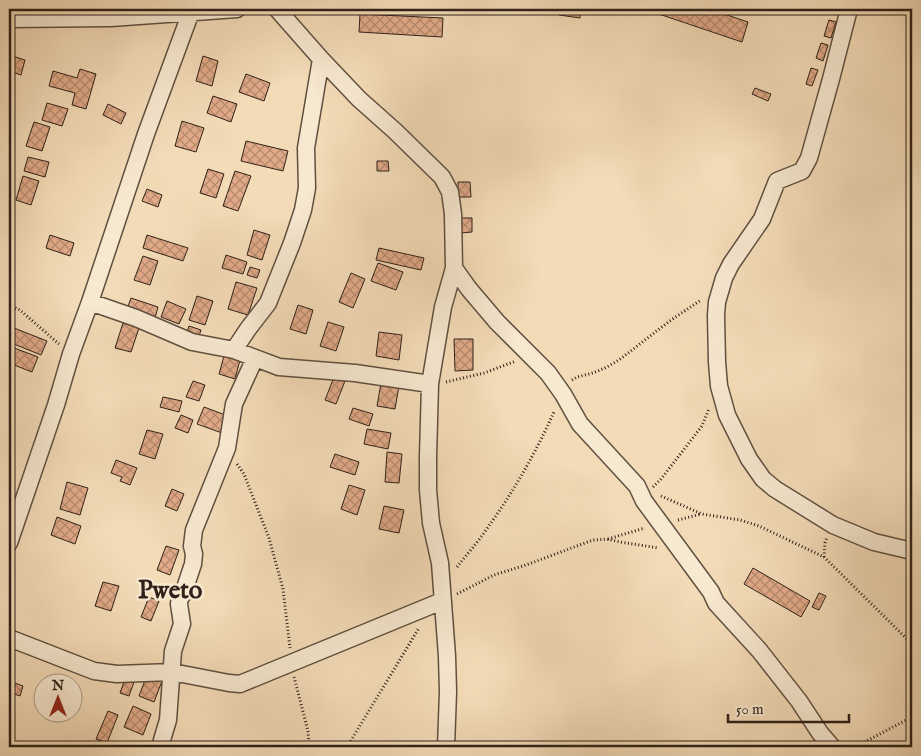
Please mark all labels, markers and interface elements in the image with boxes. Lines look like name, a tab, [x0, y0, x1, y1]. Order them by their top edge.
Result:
district label: Pweto	[138, 575, 203, 607]
north arrow	[32, 674, 82, 724]
text: N	[51, 677, 64, 695]
scale bar	[728, 691, 850, 723]
text: 50 m	[736, 700, 764, 719]

